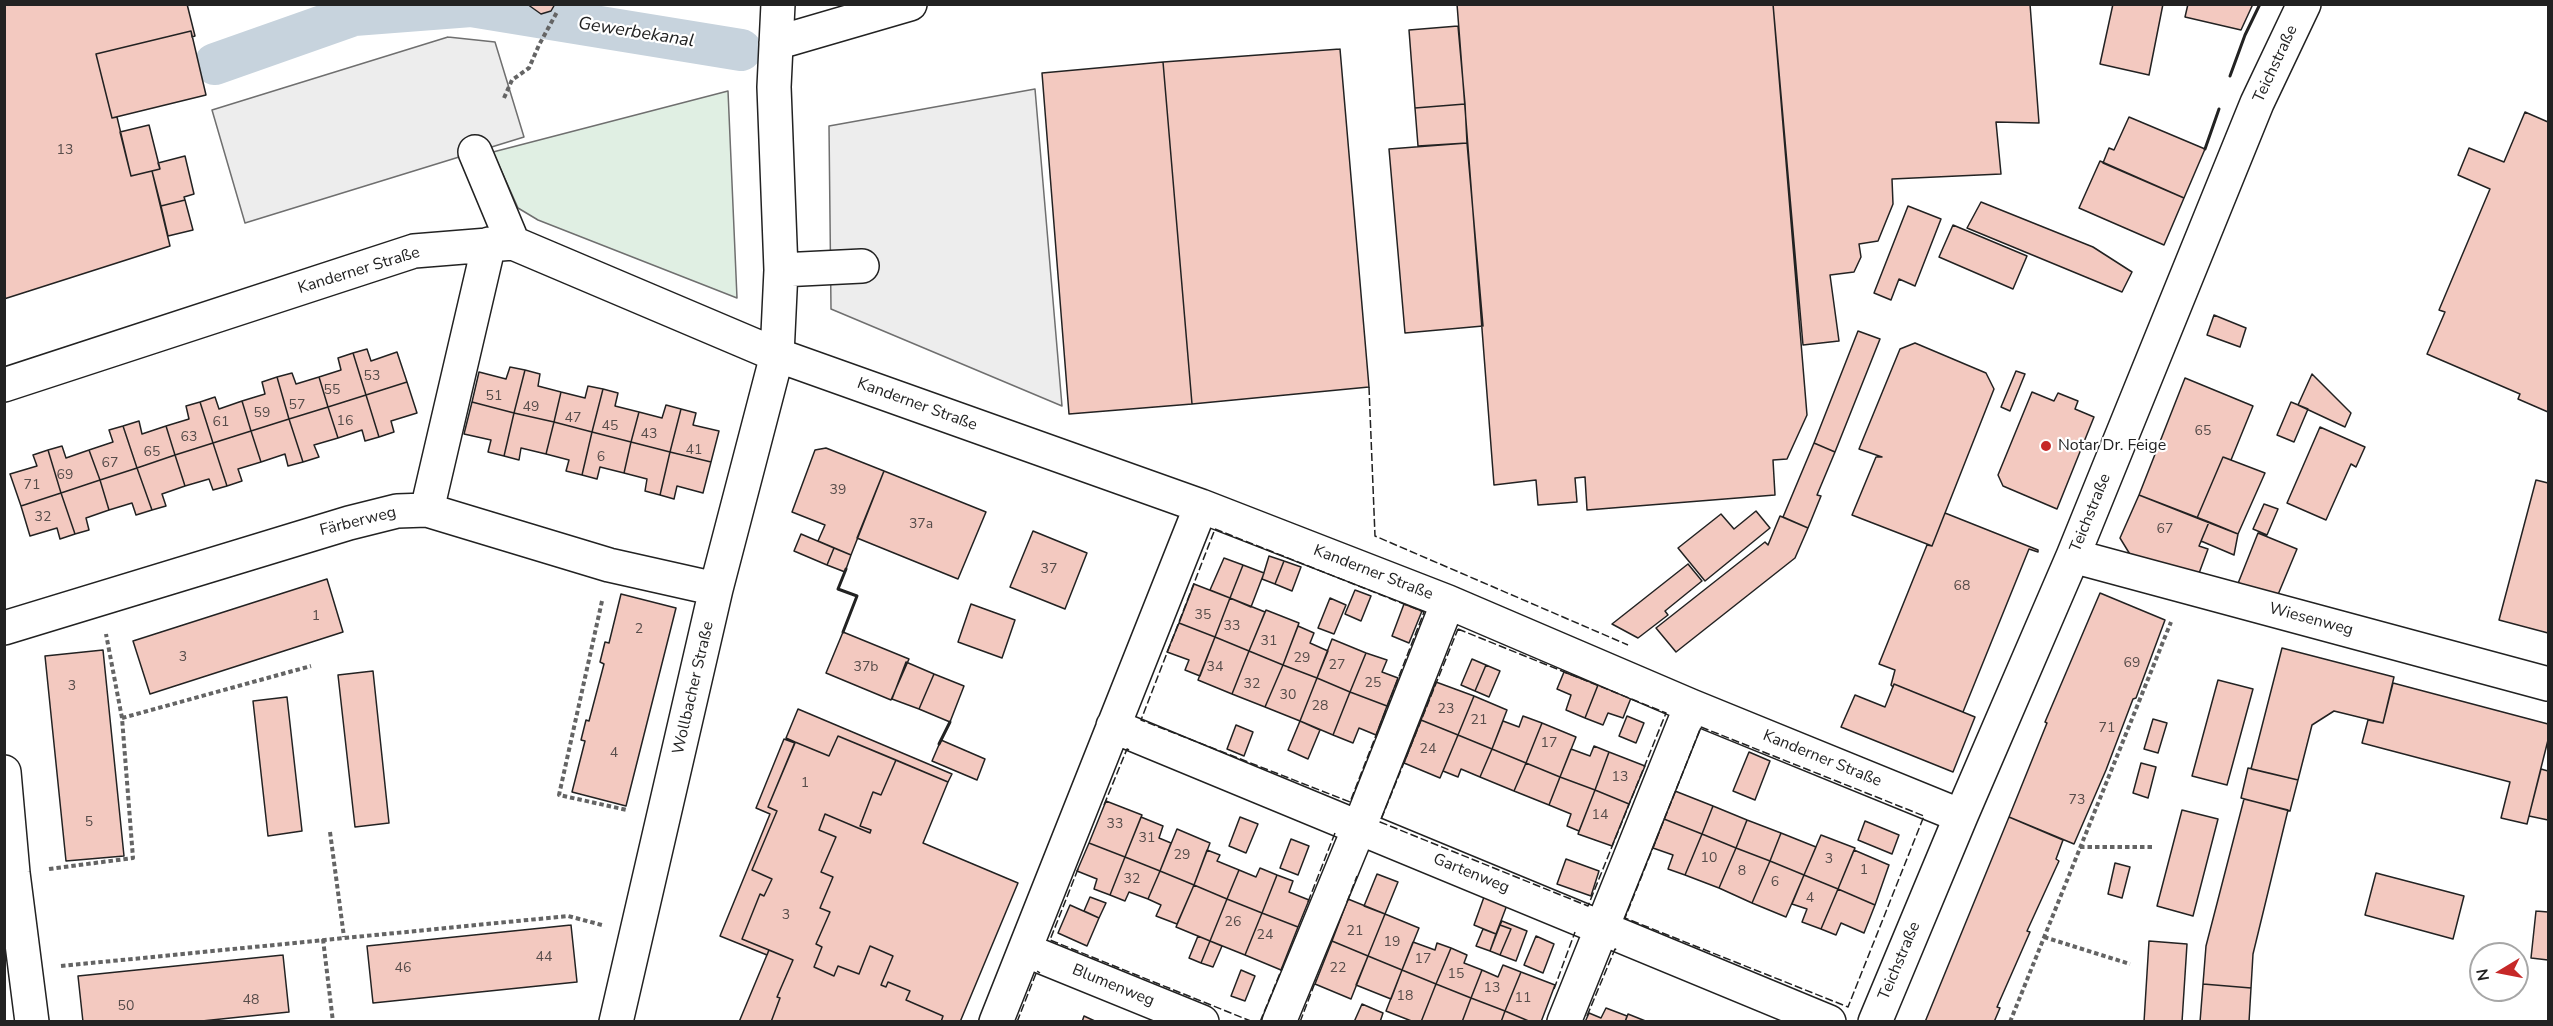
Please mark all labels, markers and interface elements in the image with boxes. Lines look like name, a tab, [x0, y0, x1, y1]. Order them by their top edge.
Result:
water label: Gewerbekanal	[576, 13, 696, 53]
street label: Teichstraße	[2250, 22, 2302, 106]
house number: 13	[57, 143, 73, 159]
street label: Kanderner Straße	[296, 243, 422, 299]
house number: 53	[364, 369, 380, 385]
street label: Kanderner Straße	[854, 374, 980, 436]
house number: 55	[324, 383, 340, 399]
house number: 51	[486, 389, 502, 405]
house number: 57	[289, 398, 305, 414]
house number: 49	[523, 400, 539, 416]
house number: 59	[254, 406, 270, 422]
house number: 47	[565, 411, 581, 427]
house number: 16	[337, 414, 353, 430]
house number: 61	[213, 415, 229, 431]
house number: 45	[602, 419, 618, 435]
house number: 65	[2195, 424, 2211, 440]
house number: 43	[641, 427, 657, 443]
house number: 63	[181, 430, 197, 446]
place label: Notar Dr. Feige	[2058, 436, 2166, 456]
marker: Notar Dr. Feige	[2039, 439, 2053, 453]
house number: 41	[686, 443, 702, 459]
house number: 65	[144, 445, 160, 461]
house number: 6	[597, 450, 605, 466]
house number: 67	[102, 456, 118, 472]
house number: 69	[57, 468, 73, 484]
street label: Teichstraße	[2067, 471, 2115, 555]
house number: 71	[24, 478, 40, 494]
house number: 39	[830, 483, 846, 499]
street label: Färberweg	[318, 503, 398, 541]
house number: 32	[35, 510, 51, 526]
house number: 37a	[909, 517, 933, 533]
house number: 67	[2157, 522, 2173, 538]
street label: Kanderner Straße	[1311, 541, 1435, 605]
house number: 37	[1041, 562, 1057, 578]
house number: 68	[1954, 579, 1970, 595]
street label: Wiesenweg	[2267, 600, 2355, 640]
house number: 35	[1195, 608, 1211, 624]
house number: 1	[312, 609, 320, 625]
house number: 33	[1224, 619, 1240, 635]
street label: Wollbacher Straße	[669, 620, 719, 756]
house number: 2	[635, 622, 643, 638]
house number: 31	[1261, 634, 1277, 650]
house number: 3	[179, 650, 187, 666]
house number: 29	[1294, 651, 1310, 667]
house number: 69	[2124, 656, 2140, 672]
house number: 27	[1329, 658, 1345, 674]
house number: 37b	[854, 660, 878, 676]
house number: 34	[1207, 660, 1223, 676]
house number: 25	[1365, 676, 1381, 692]
house number: 32	[1244, 677, 1260, 693]
house number: 3	[68, 679, 76, 695]
house number: 30	[1280, 688, 1296, 704]
house number: 28	[1312, 699, 1328, 715]
house number: 23	[1438, 702, 1454, 718]
house number: 21	[1471, 713, 1487, 729]
house number: 71	[2099, 721, 2115, 737]
street label: Kanderner Straße	[1760, 726, 1884, 792]
house number: 17	[1541, 736, 1557, 752]
house number: 24	[1420, 742, 1436, 758]
house number: 4	[610, 746, 618, 762]
house number: 13	[1612, 770, 1628, 786]
house number: 1	[801, 776, 809, 792]
house number: 73	[2069, 793, 2085, 809]
house number: 14	[1592, 808, 1608, 824]
house number: 5	[85, 815, 93, 831]
house number: 33	[1107, 817, 1123, 833]
house number: 31	[1139, 831, 1155, 847]
house number: 29	[1174, 848, 1190, 864]
street label: Gartenweg	[1430, 850, 1512, 898]
house number: 10	[1701, 851, 1717, 867]
house number: 3	[1825, 852, 1833, 868]
house number: 1	[1860, 863, 1868, 879]
house number: 8	[1738, 864, 1746, 880]
house number: 32	[1124, 872, 1140, 888]
house number: 6	[1771, 875, 1779, 891]
house number: 4	[1806, 891, 1814, 907]
house number: 3	[782, 908, 790, 924]
house number: 26	[1225, 915, 1241, 931]
street label: Teichstraße	[1875, 919, 1925, 1003]
house number: 21	[1347, 924, 1363, 940]
house number: 24	[1257, 928, 1273, 944]
house number: 19	[1384, 935, 1400, 951]
north arrow	[2469, 942, 2529, 1002]
house number: 44	[536, 950, 552, 966]
house number: 17	[1415, 952, 1431, 968]
house number: 46	[395, 961, 411, 977]
street label: Blumenweg	[1069, 961, 1157, 1011]
house number: 22	[1330, 961, 1346, 977]
house number: 15	[1448, 967, 1464, 983]
text: N	[2471, 967, 2495, 983]
house number: 13	[1484, 981, 1500, 997]
house number: 18	[1397, 989, 1413, 1005]
house number: 11	[1515, 991, 1531, 1007]
house number: 48	[243, 993, 259, 1009]
house number: 50	[118, 999, 134, 1015]

